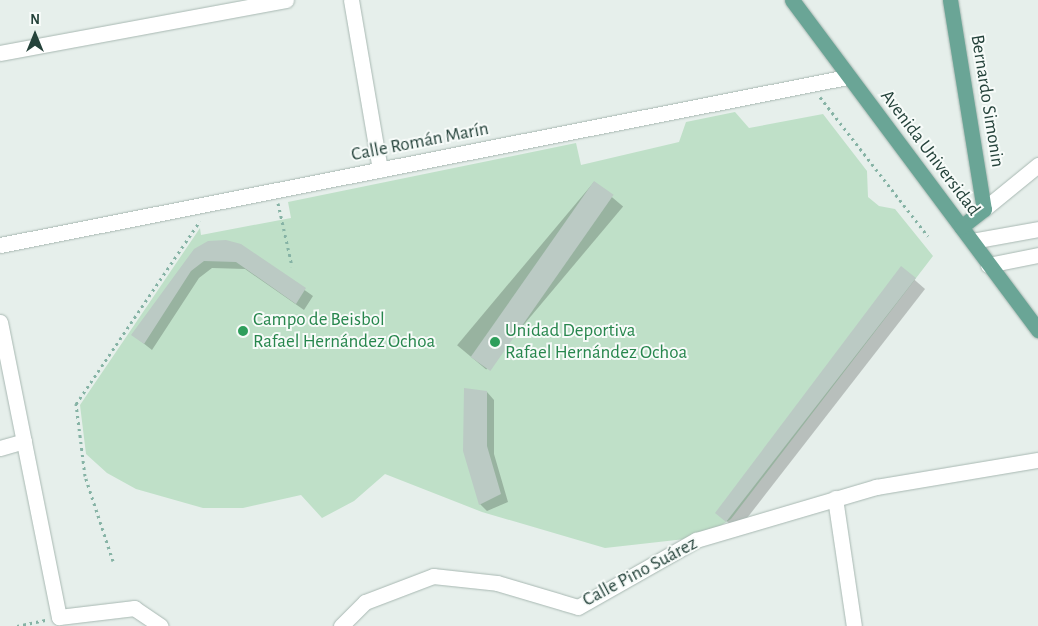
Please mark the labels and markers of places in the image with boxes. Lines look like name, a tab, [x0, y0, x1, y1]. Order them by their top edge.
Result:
place label: Campo de Beisbol Rafael Hernández Ochoa	[253, 309, 435, 353]
place label: Unidad Deportiva Rafael Hernández Ochoa	[505, 320, 687, 364]
marker: Campo de Beisbol Rafael Hernández Ochoa	[237, 325, 249, 337]
marker: Unidad Deportiva Rafael Hernández Ochoa	[489, 336, 501, 348]

